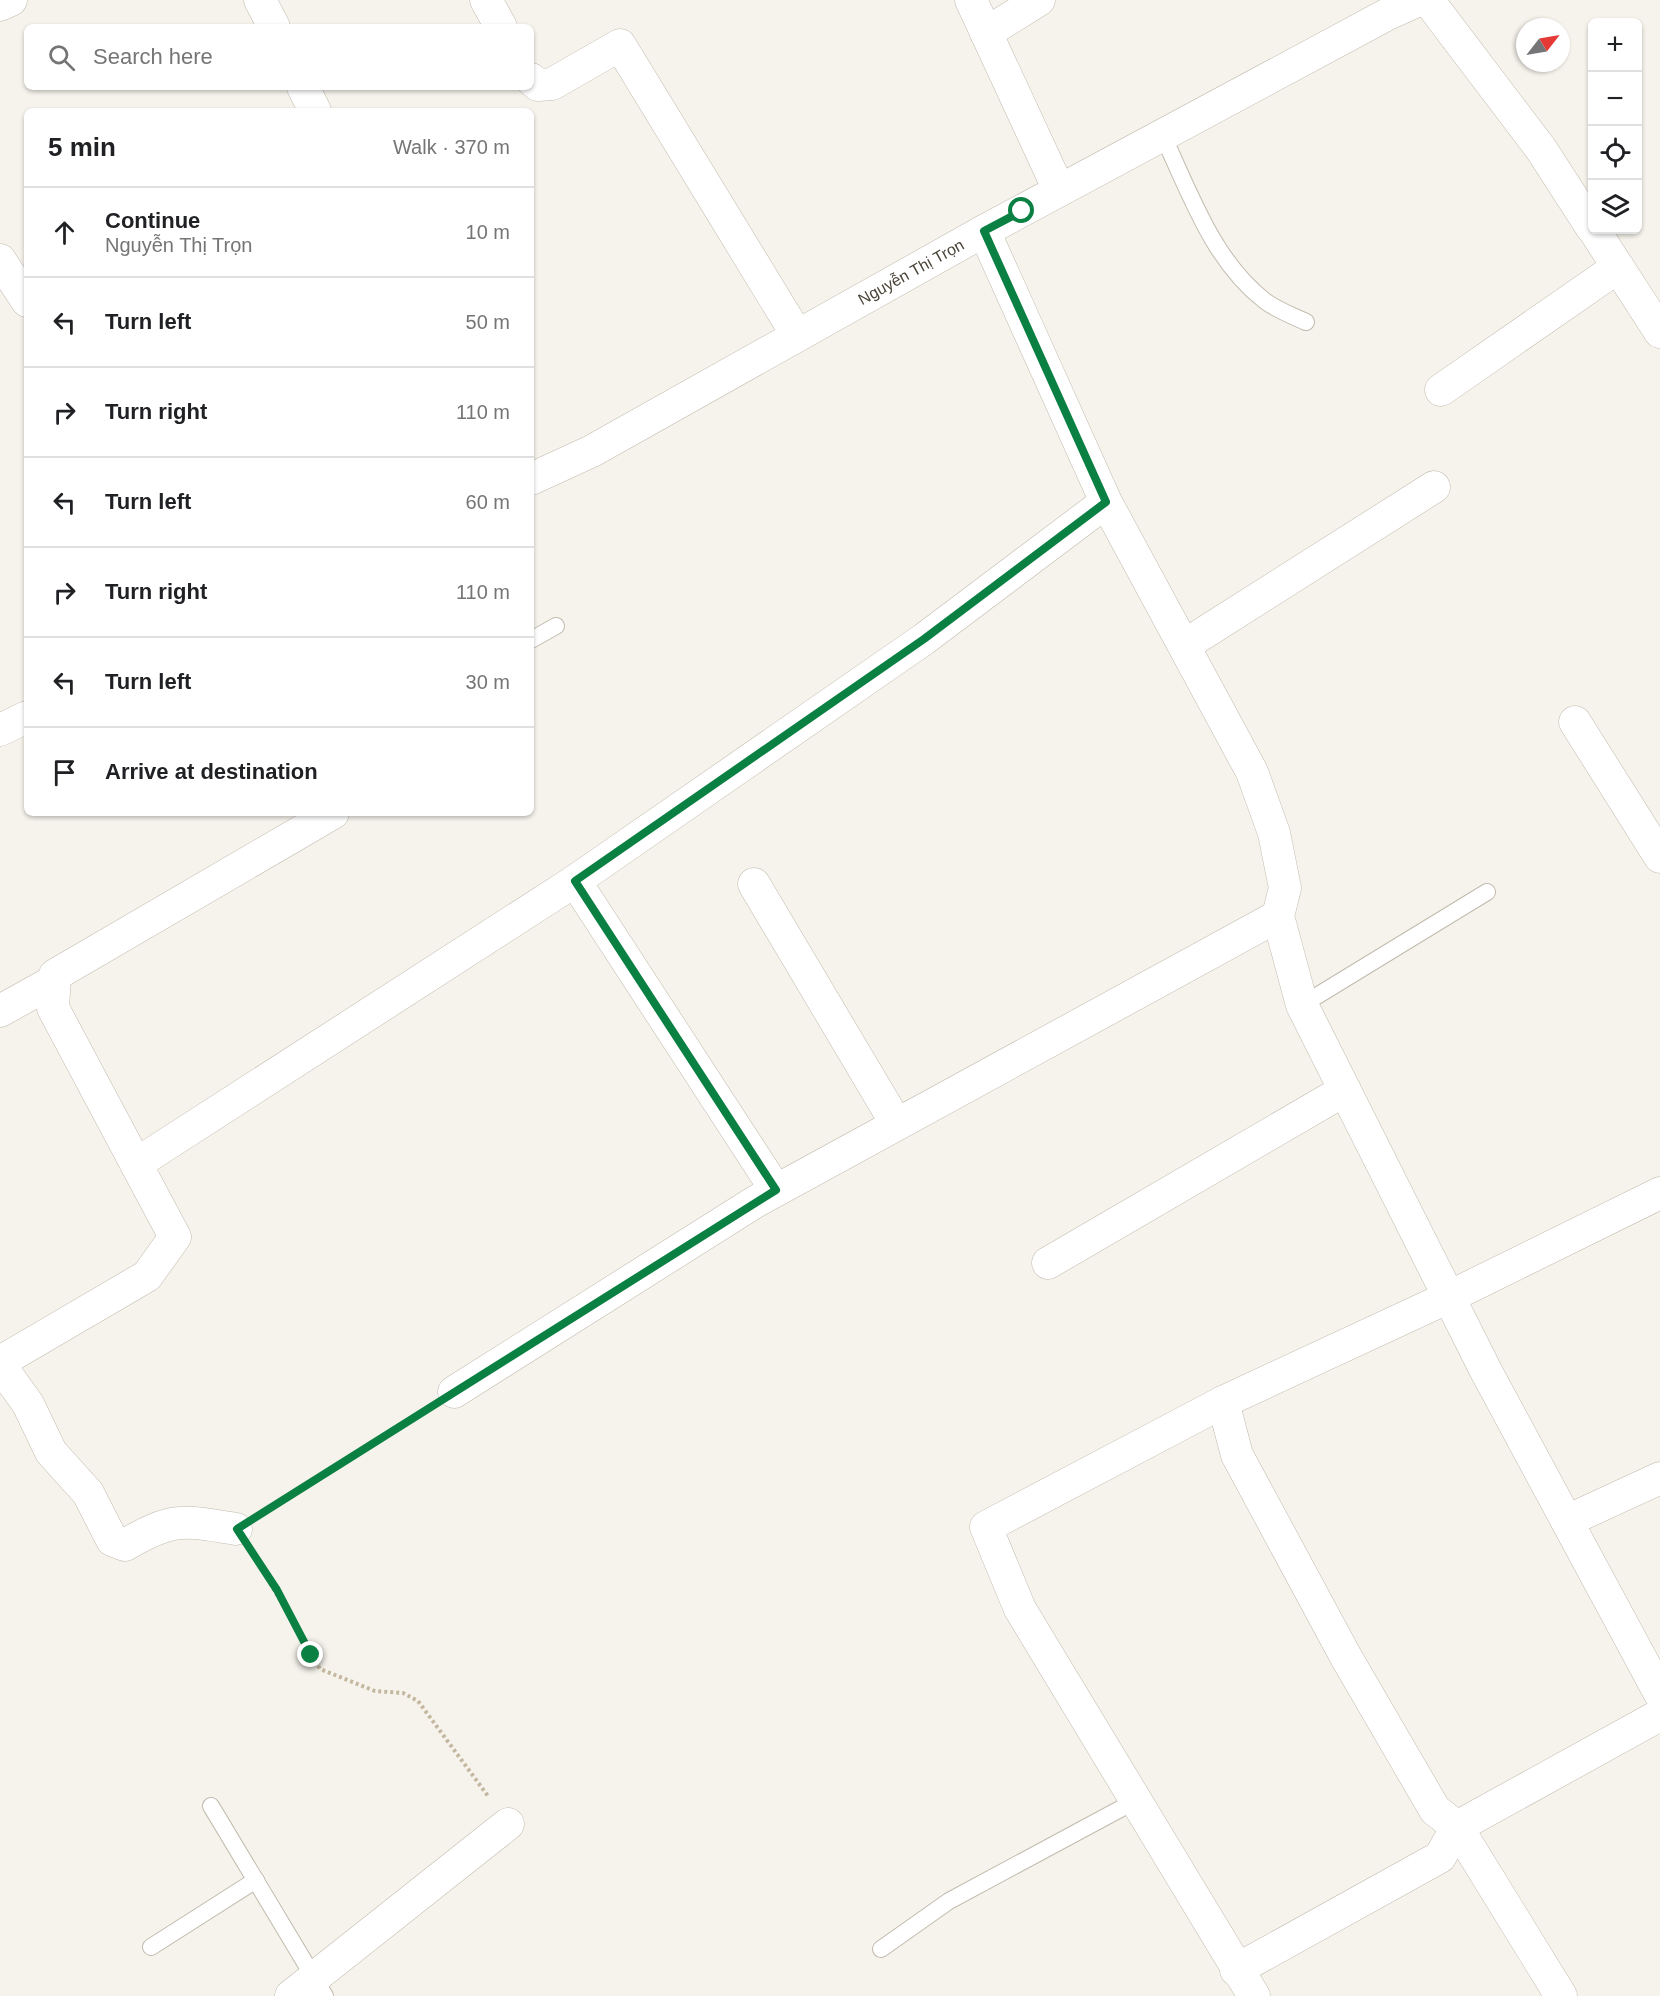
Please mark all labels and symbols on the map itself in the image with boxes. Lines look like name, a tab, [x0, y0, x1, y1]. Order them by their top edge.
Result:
north arrow	[1516, 18, 1570, 72]
route start	[1008, 197, 1034, 223]
street label: Nguyễn Thị Trọn	[855, 235, 967, 308]
route end	[297, 1641, 323, 1667]

